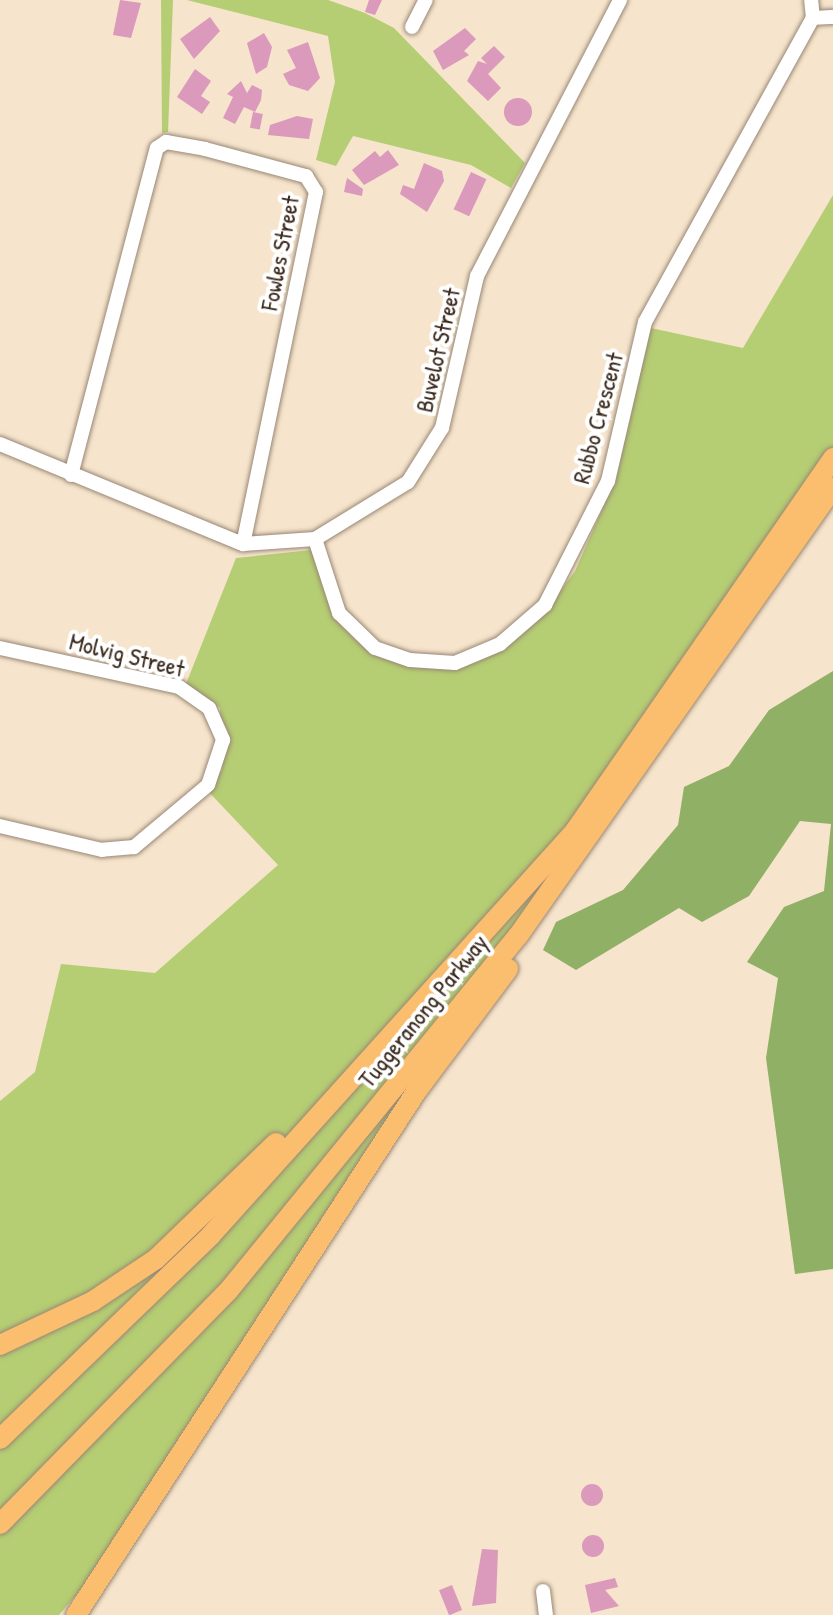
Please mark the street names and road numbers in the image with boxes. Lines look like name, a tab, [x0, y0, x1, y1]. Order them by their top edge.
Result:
street label: Fowles Street	[255, 193, 305, 313]
street label: Buvelot Street	[410, 285, 466, 415]
street label: Rubbo Crescent	[567, 349, 629, 487]
street label: Molvig Street	[67, 627, 187, 683]
street label: Tuggeranong Parkway	[352, 929, 494, 1093]

